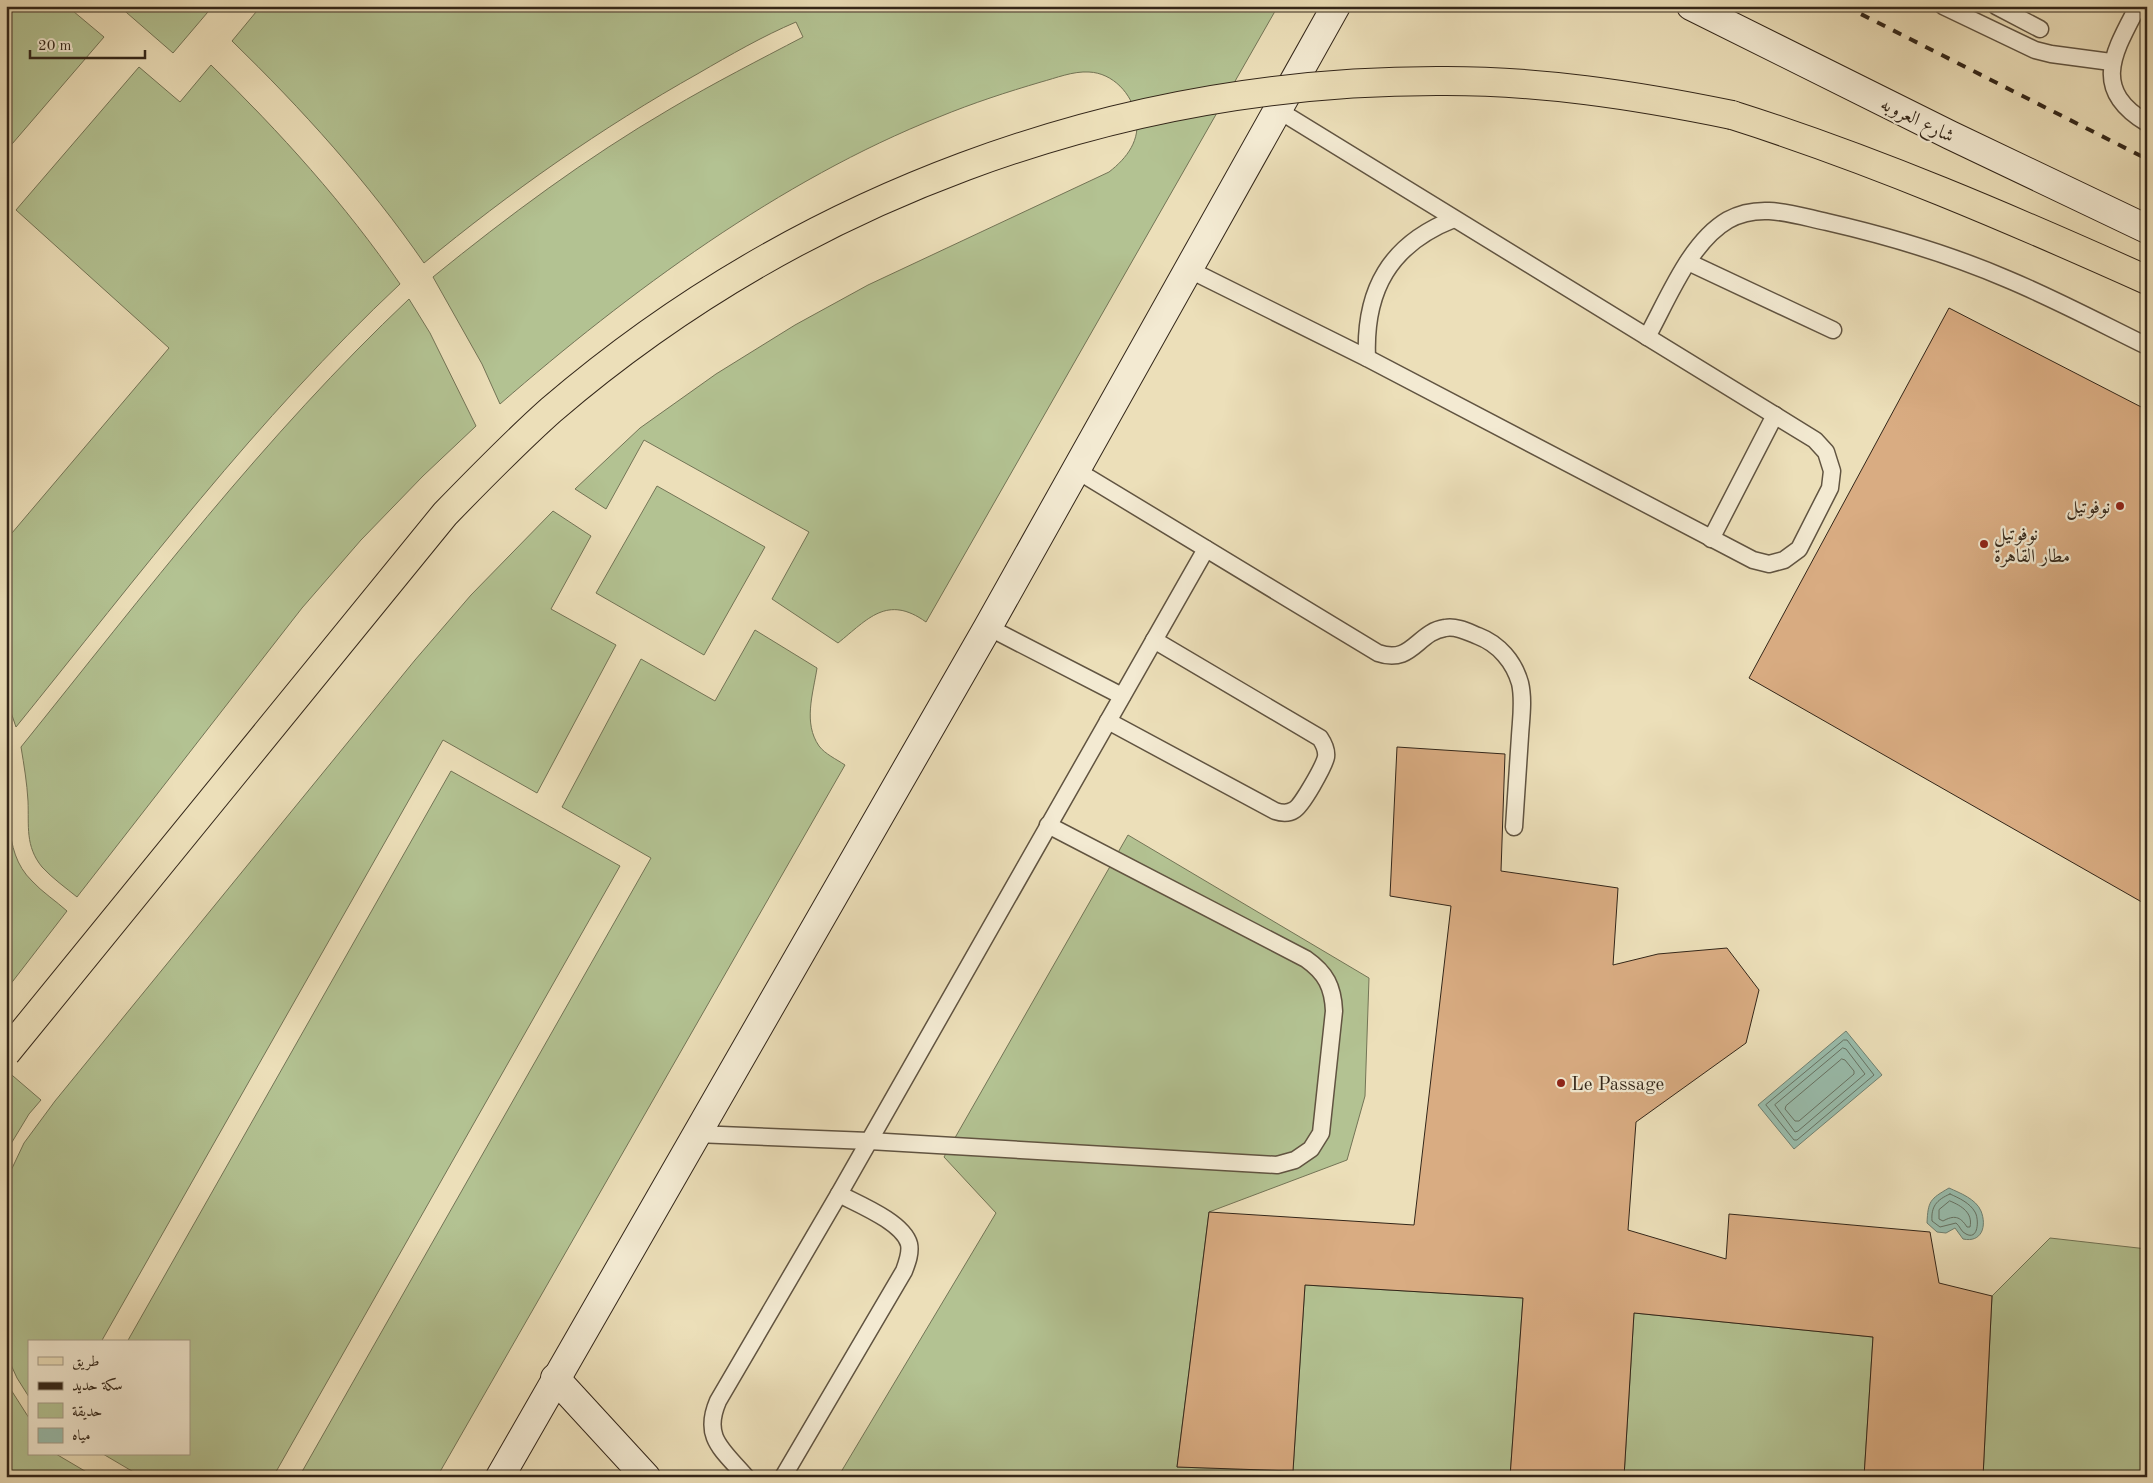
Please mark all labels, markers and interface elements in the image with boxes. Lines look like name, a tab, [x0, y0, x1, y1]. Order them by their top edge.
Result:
scale bar	[30, 28, 145, 60]
text: 20 m	[38, 39, 72, 54]
street label: شارع العروبه	[1875, 95, 1957, 151]
place label: نوفوتيل	[2066, 499, 2110, 520]
marker: نوفوتيل	[2114, 500, 2126, 512]
place label: نوفوتيل مطار القاهرة	[1994, 526, 2070, 568]
marker: نوفوتيل مطار القاهرة	[1978, 538, 1990, 550]
place label: Le Passage	[1571, 1076, 1664, 1095]
marker: Le Passage	[1555, 1077, 1567, 1089]
legend	[28, 1340, 190, 1456]
text: طريق	[72, 1355, 99, 1371]
text: سكة حديد	[72, 1377, 123, 1394]
text: حديقة	[72, 1405, 102, 1420]
text: مياه	[72, 1429, 90, 1444]

